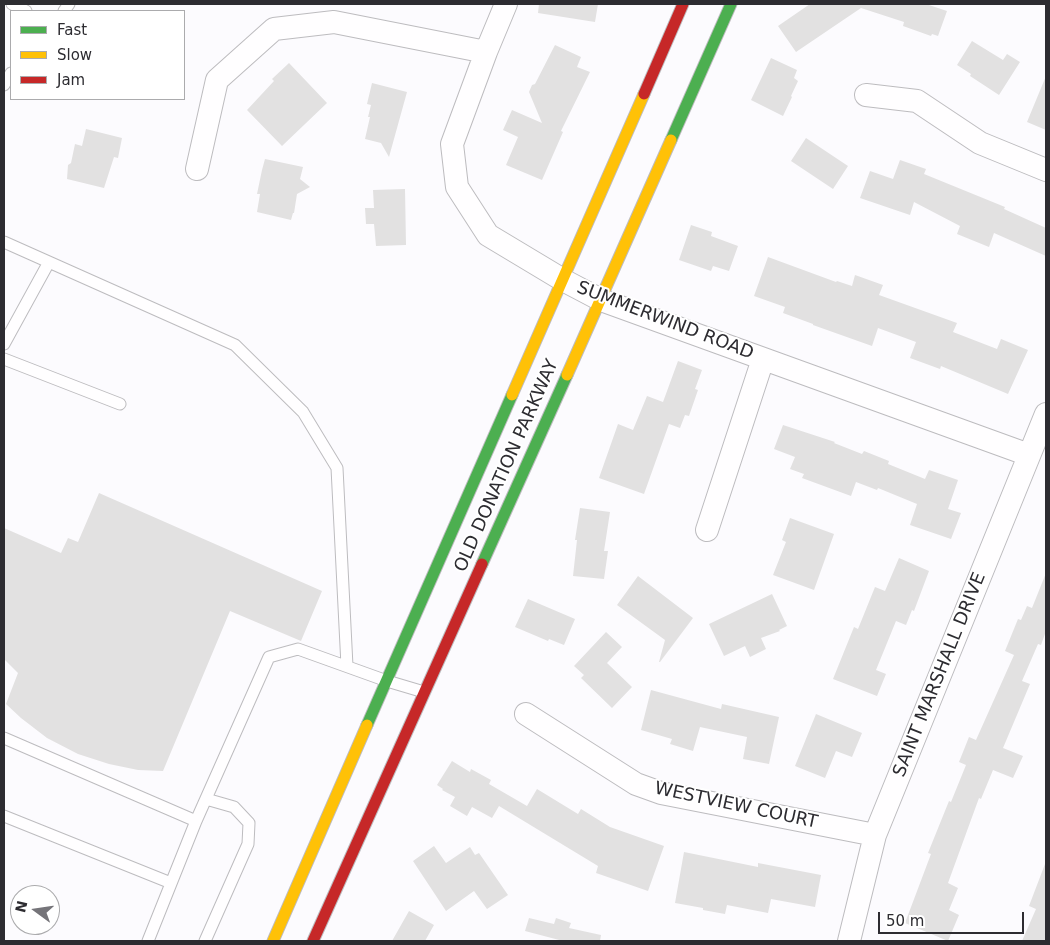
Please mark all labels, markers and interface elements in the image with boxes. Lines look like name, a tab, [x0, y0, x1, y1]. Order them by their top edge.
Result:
legend	[10, 10, 185, 100]
text: Fast	[57, 21, 87, 39]
text: Slow	[57, 46, 92, 64]
text: Jam	[57, 71, 85, 89]
street label: SUMMERWIND ROAD	[574, 277, 756, 365]
street label: OLD DONATION PARKWAY	[450, 356, 564, 576]
street label: SAINT MARSHALL DRIVE	[889, 570, 991, 780]
street label: WESTVIEW COURT	[652, 778, 820, 834]
north arrow	[10, 885, 60, 935]
text: N	[12, 899, 31, 914]
scale bar	[880, 902, 1026, 934]
text: 50 m	[886, 912, 924, 930]

